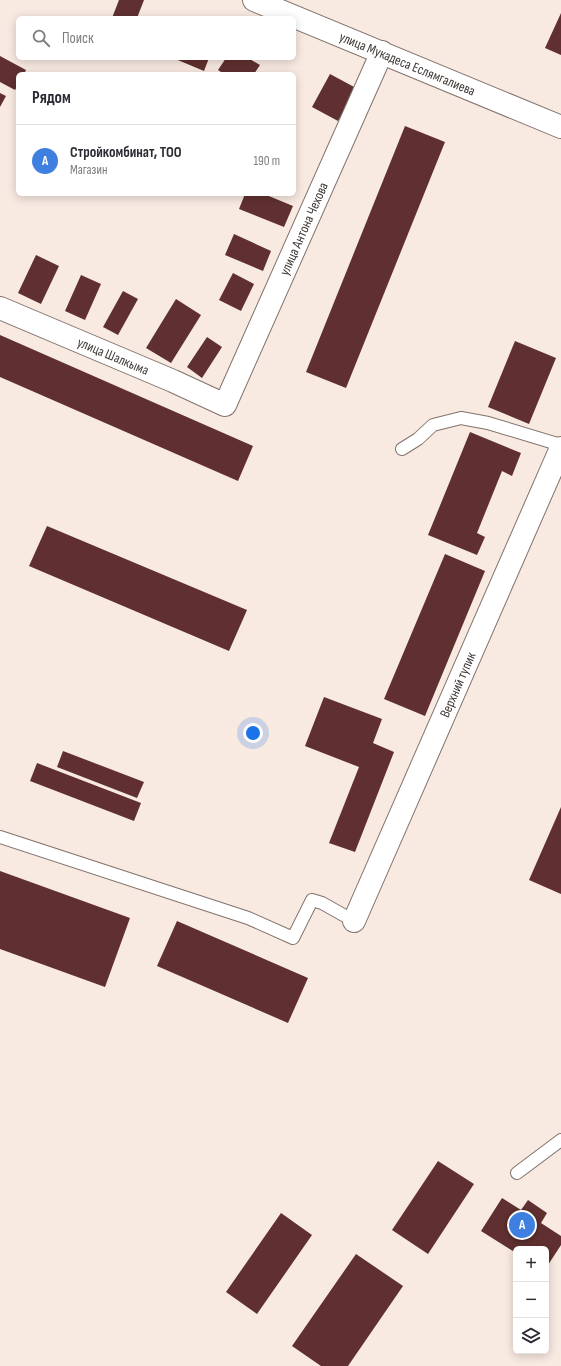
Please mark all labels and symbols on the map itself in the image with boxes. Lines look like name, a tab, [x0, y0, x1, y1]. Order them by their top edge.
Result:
street label: улица Мукадеса Еслямгалиева	[337, 28, 478, 100]
street label: улица Антона Чехова	[276, 180, 332, 278]
street label: улица Шалкыма	[75, 334, 151, 379]
street label: Верхний тупик	[436, 649, 480, 720]
your location	[243, 723, 263, 743]
pin: A	[509, 1210, 535, 1240]

